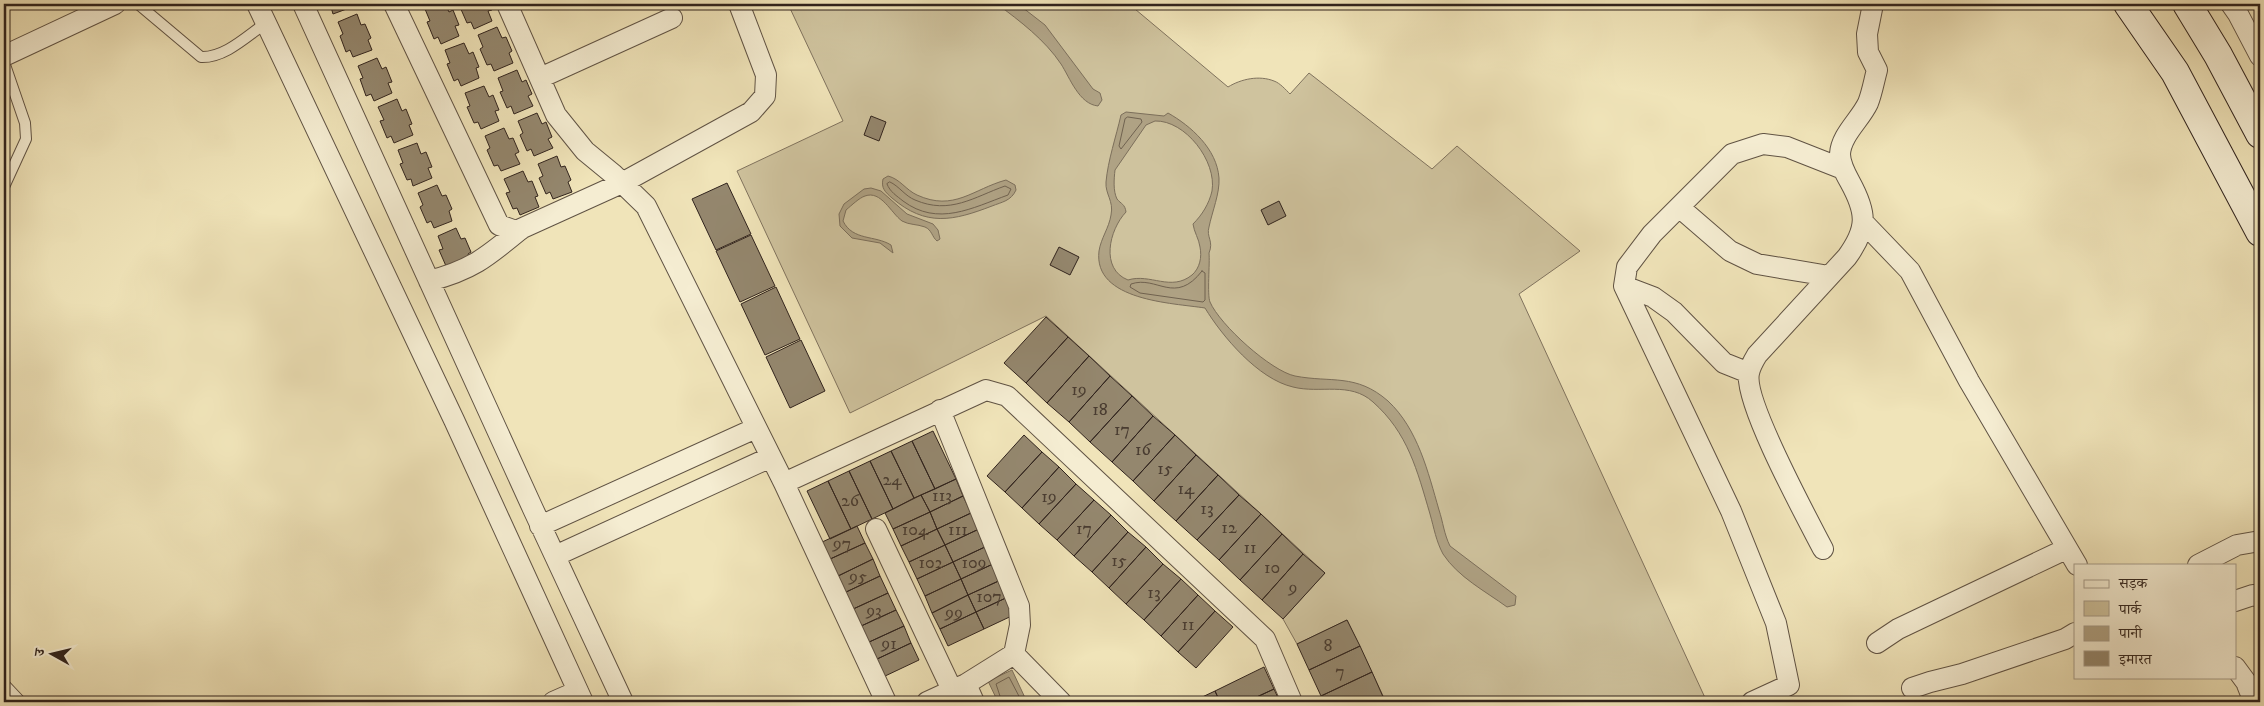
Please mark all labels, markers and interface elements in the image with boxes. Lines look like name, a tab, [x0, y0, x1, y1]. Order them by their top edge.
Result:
house number: 19	[1071, 379, 1087, 401]
house number: 18	[1092, 399, 1108, 421]
house number: 17	[1114, 419, 1130, 441]
house number: 16	[1135, 439, 1152, 461]
house number: 15	[1157, 458, 1173, 480]
house number: 24	[882, 469, 902, 491]
house number: 14	[1178, 478, 1195, 500]
house number: 113	[932, 485, 952, 507]
house number: 19	[1041, 486, 1057, 508]
house number: 26	[841, 490, 860, 512]
house number: 13	[1200, 498, 1214, 520]
house number: 12	[1221, 517, 1237, 539]
house number: 17	[1076, 518, 1092, 540]
house number: 104	[902, 519, 929, 541]
house number: 111	[948, 519, 968, 541]
house number: 97	[832, 533, 851, 555]
house number: 11	[1243, 537, 1257, 559]
house number: 15	[1111, 550, 1127, 572]
house number: 102	[918, 552, 944, 574]
house number: 109	[961, 552, 987, 574]
house number: 10	[1264, 557, 1280, 579]
legend	[2074, 564, 2236, 678]
house number: 95	[848, 566, 867, 588]
text: सड़क	[2118, 574, 2148, 593]
house number: 9	[1288, 577, 1297, 599]
house number: 13	[1147, 582, 1161, 604]
house number: 107	[976, 586, 1002, 608]
house number: 93	[865, 600, 882, 622]
text: पार्क	[2118, 600, 2142, 619]
house number: 99	[944, 602, 963, 624]
house number: 11	[1181, 614, 1195, 636]
text: पानी	[2118, 624, 2143, 643]
north arrow	[28, 628, 78, 678]
house number: 91	[880, 633, 897, 655]
house number: 8	[1323, 635, 1333, 657]
text: उ	[31, 647, 50, 658]
text: इमारत	[2118, 650, 2153, 669]
house number: 7	[1335, 661, 1345, 683]

